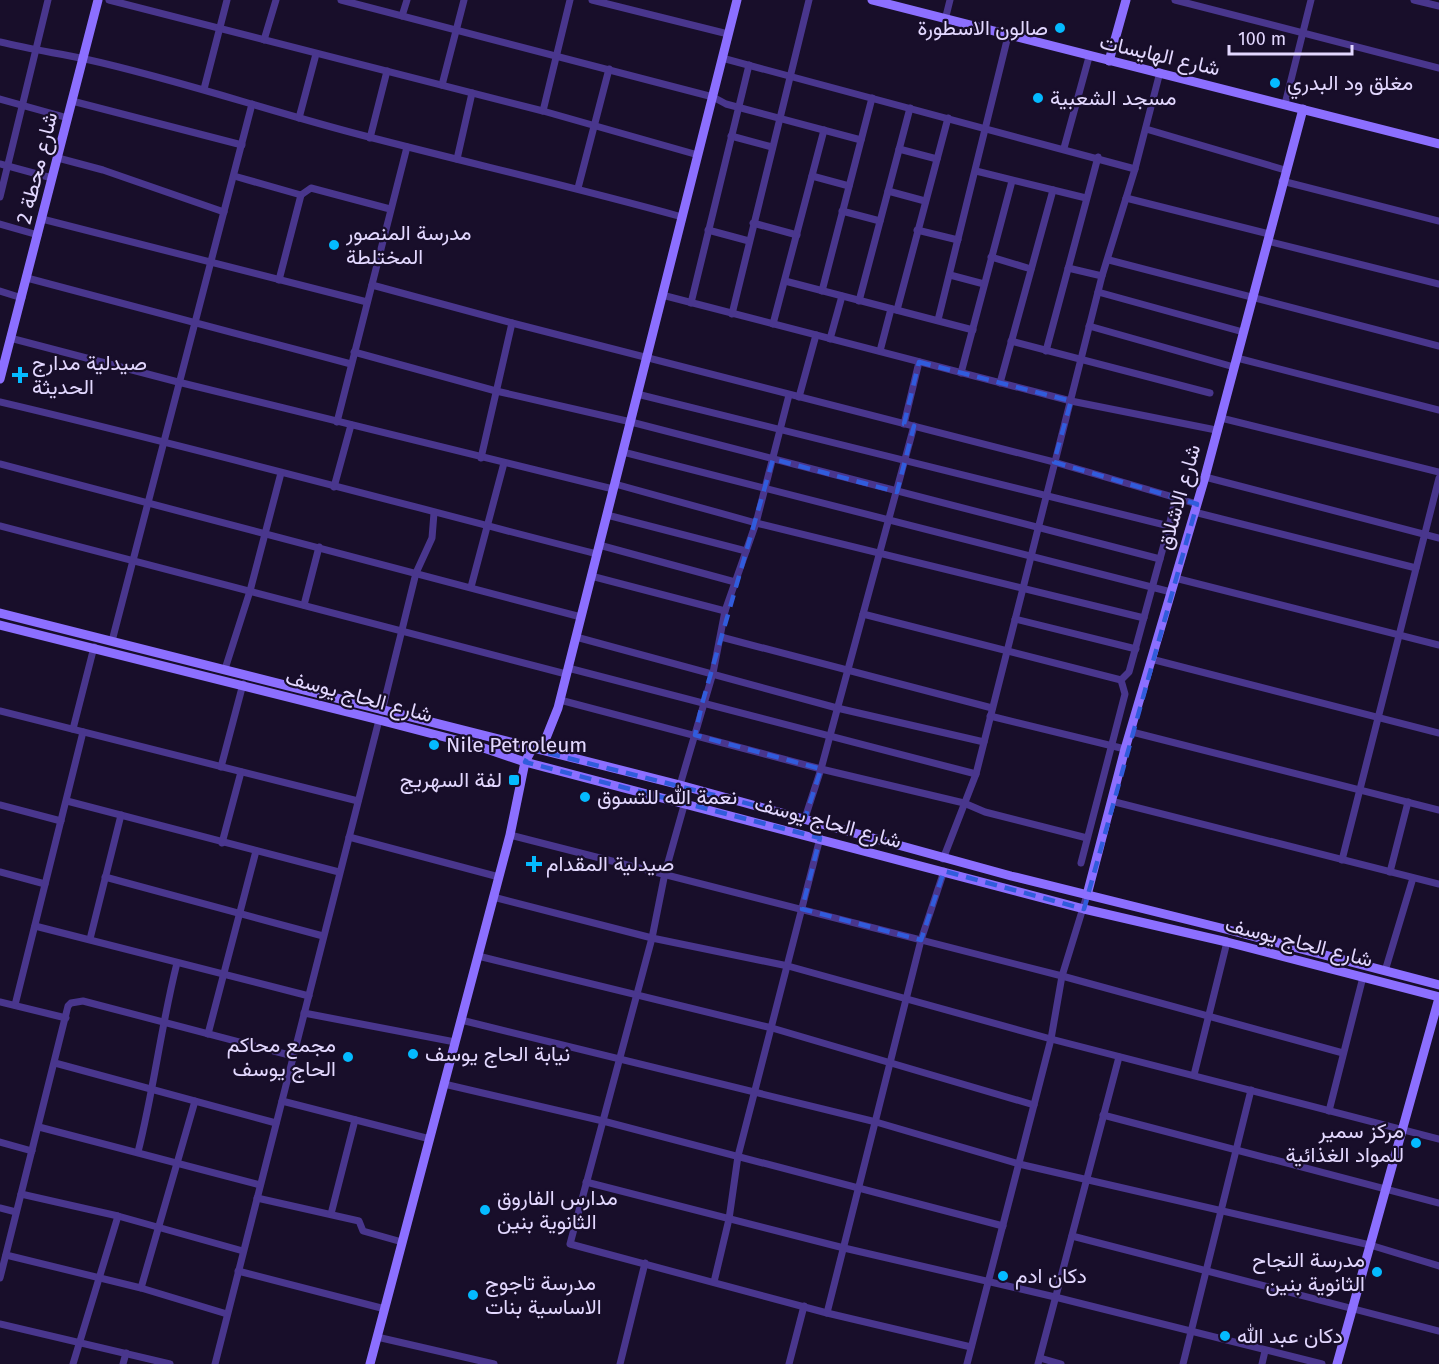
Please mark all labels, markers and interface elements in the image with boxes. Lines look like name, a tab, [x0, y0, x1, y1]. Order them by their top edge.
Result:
place label: صالون الاسطورة	[918, 15, 1048, 41]
scale bar	[1229, 18, 1352, 56]
marker: صالون الاسطورة	[1053, 21, 1067, 35]
text: 100 m	[1238, 28, 1286, 50]
street label: شارع الهايسات	[1097, 29, 1223, 82]
place label: مغلق ود البدري	[1287, 70, 1413, 100]
marker: مغلق ود البدري	[1268, 76, 1282, 90]
place label: مسجد الشعبية	[1050, 85, 1176, 111]
marker: مسجد الشعبية	[1031, 91, 1045, 105]
street label: شارع محطة 2	[11, 109, 64, 227]
place label: مدرسة المنصور المختلطة	[345, 220, 472, 270]
marker: مدرسة المنصور المختلطة	[327, 238, 341, 252]
place label: صيدلية مدارج الحديثة	[32, 350, 147, 400]
marker: صيدلية مدارج الحديثة	[13, 368, 27, 382]
street label: شارع الاشلاق	[1152, 441, 1207, 553]
street label: شارع الحاج يوسف	[282, 664, 435, 729]
place label: Nile Petroleum	[446, 732, 587, 758]
marker: Nile Petroleum	[427, 738, 441, 752]
place label: لفة السهريج	[400, 767, 502, 794]
marker: لفة السهريج	[507, 773, 521, 787]
place label: نعمة الله للتسوق	[597, 784, 737, 810]
marker: نعمة الله للتسوق	[578, 790, 592, 804]
street label: شارع الحاج يوسف	[751, 790, 904, 855]
place label: صيدلية المقدام	[546, 851, 674, 878]
marker: صيدلية المقدام	[527, 857, 541, 871]
street label: شارع الحاج يوسف	[1222, 911, 1376, 974]
place label: مجمع محاكم الحاج يوسف	[227, 1032, 336, 1083]
place label: نيابة الحاج يوسف	[425, 1041, 570, 1068]
marker: نيابة الحاج يوسف	[406, 1047, 420, 1061]
marker: مجمع محاكم الحاج يوسف	[341, 1050, 355, 1064]
place label: مركز سمير للمواد الغذائية	[1285, 1118, 1404, 1168]
marker: مركز سمير للمواد الغذائية	[1409, 1136, 1423, 1150]
place label: مدارس الفاروق الثانوية بنين	[497, 1185, 618, 1235]
marker: مدارس الفاروق الثانوية بنين	[478, 1203, 492, 1217]
place label: مدرسة النجاح الثانوية بنين	[1252, 1247, 1365, 1297]
place label: دكان ادم	[1015, 1263, 1087, 1290]
marker: مدرسة النجاح الثانوية بنين	[1370, 1265, 1384, 1279]
marker: دكان ادم	[996, 1269, 1010, 1283]
place label: مدرسة تاجوج الاساسية بنات	[485, 1270, 602, 1320]
marker: مدرسة تاجوج الاساسية بنات	[466, 1288, 480, 1302]
place label: دكان عبد الله	[1237, 1323, 1343, 1349]
marker: دكان عبد الله	[1218, 1329, 1232, 1343]

